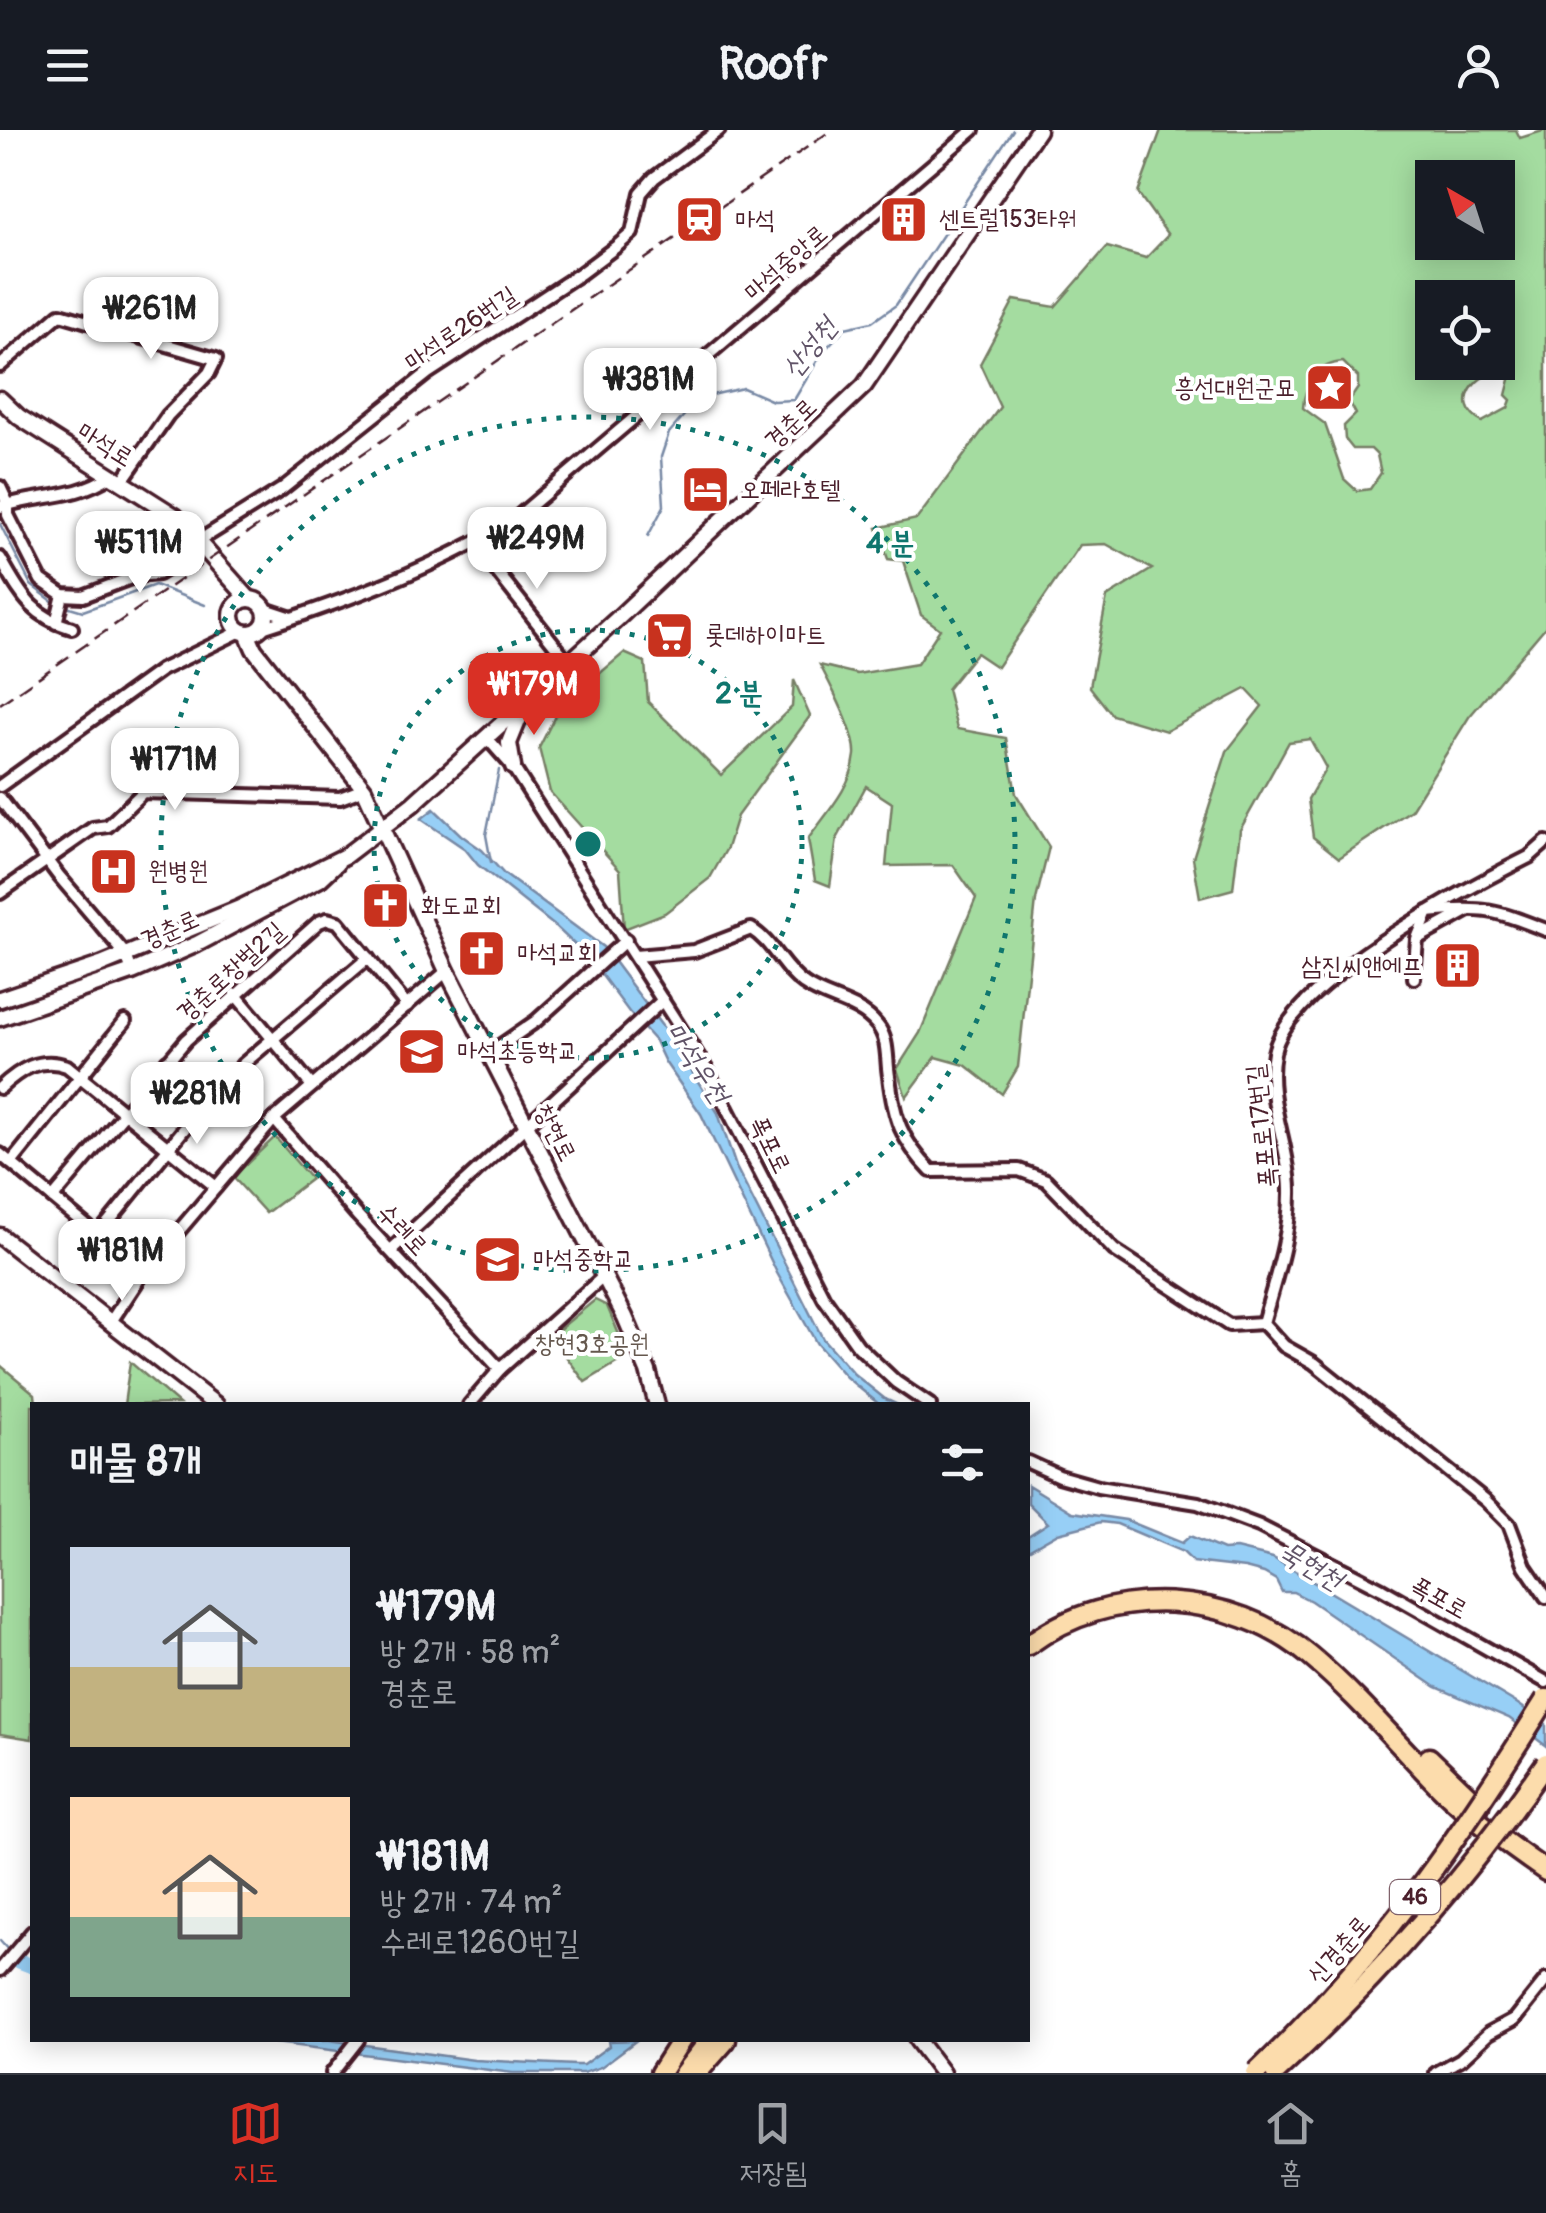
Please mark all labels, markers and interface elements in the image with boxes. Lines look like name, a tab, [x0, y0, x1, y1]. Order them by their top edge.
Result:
text: Roofr	[719, 37, 827, 93]
icon: menu	[40, 38, 95, 93]
icon: person	[1451, 38, 1506, 93]
north arrow	[1415, 160, 1515, 260]
map controls	[1415, 160, 1515, 380]
building icon: 센트럴153타워	[878, 193, 930, 245]
station icon: 마석	[674, 194, 726, 246]
place label: 센트럴153타워	[939, 204, 1077, 235]
place label: 마석	[735, 205, 775, 236]
street label: 마석중앙로	[738, 218, 834, 308]
pin: ₩261M	[81, 277, 221, 362]
street label: 마석로26번길	[399, 280, 523, 378]
button: locate	[1415, 280, 1515, 380]
text: ₩261M	[105, 289, 197, 329]
water label: 산성천	[775, 309, 846, 385]
pin: ₩381M	[580, 348, 720, 433]
text: ₩381M	[606, 360, 694, 400]
place icon: 흥선대원군묘	[1304, 362, 1356, 414]
place label: 흥선대원군묘	[1174, 373, 1295, 404]
street label: 경춘로	[759, 392, 823, 456]
street label: 마석로	[71, 416, 139, 474]
hotel icon: 오페라호텔	[679, 464, 731, 516]
place label: 오페라호텔	[740, 475, 841, 506]
pin: ₩249M	[467, 507, 607, 592]
pin: ₩511M	[70, 511, 210, 596]
text: ₩249M	[489, 519, 585, 559]
text: ₩511M	[98, 523, 182, 563]
text: 4 분	[866, 525, 914, 562]
supermarket icon: 롯데하이마트	[644, 609, 696, 661]
place label: 롯데하이마트	[705, 620, 826, 651]
pin: ₩179M	[464, 653, 604, 738]
text: ₩179M	[490, 665, 578, 705]
text: 2 분	[715, 675, 763, 712]
pin: ₩171M	[105, 728, 245, 813]
text: ₩171M	[133, 740, 217, 780]
centre of rings	[570, 826, 606, 862]
hospital icon: 원병원	[87, 845, 139, 897]
place label: 원병원	[148, 856, 208, 887]
church icon: 화도교회	[360, 880, 412, 932]
place label: 화도교회	[421, 891, 501, 922]
street label: 경춘로	[136, 904, 204, 956]
street label: 경춘로창벌2길	[171, 915, 291, 1029]
church icon: 마석교회	[456, 927, 508, 979]
place label: 마석교회	[517, 938, 597, 969]
building icon: 삼진씨앤에프	[1431, 940, 1483, 992]
place label: 삼진씨앤에프	[1301, 951, 1422, 982]
water label: 마석우천	[657, 1016, 738, 1112]
school or university icon: 마석초등학교	[396, 1025, 448, 1077]
place label: 마석초등학교	[457, 1036, 578, 1067]
pin: ₩281M	[127, 1062, 267, 1147]
street label: 폭포로17번길	[1240, 1063, 1284, 1189]
text: ₩281M	[153, 1074, 241, 1114]
street label: 창현로	[527, 1099, 583, 1167]
street label: 폭포로	[743, 1111, 797, 1179]
street label: 수레로	[370, 1197, 434, 1263]
pin: ₩181M	[52, 1219, 192, 1304]
text: ₩181M	[80, 1231, 164, 1271]
school or university icon: 마석중학교	[472, 1233, 524, 1285]
place label: 마석중학교	[533, 1244, 634, 1275]
park label: 창현3호공원	[535, 1329, 649, 1360]
icon: filters	[935, 1435, 990, 1490]
text: 매물 8개	[70, 1436, 202, 1488]
water label: 묵현천	[1273, 1534, 1351, 1600]
street label: 폭포로	[1405, 1570, 1473, 1626]
text: ₩179M	[380, 1581, 496, 1633]
icon: home	[150, 1587, 270, 1707]
text: 방 2개 · 58 m²	[380, 1633, 560, 1673]
text: 경춘로	[380, 1673, 457, 1713]
text: ₩181M	[380, 1831, 489, 1883]
icon: home	[150, 1837, 270, 1957]
road number: 46	[1390, 1880, 1440, 1914]
text: 방 2개 · 74 m²	[380, 1883, 562, 1923]
street label: 신경춘로	[1301, 1909, 1377, 1991]
text: 수레로1260번길	[380, 1923, 580, 1963]
tab: 지도	[228, 2096, 283, 2192]
tab: 저장됨	[739, 2096, 807, 2192]
tab: 홈	[1263, 2096, 1318, 2192]

